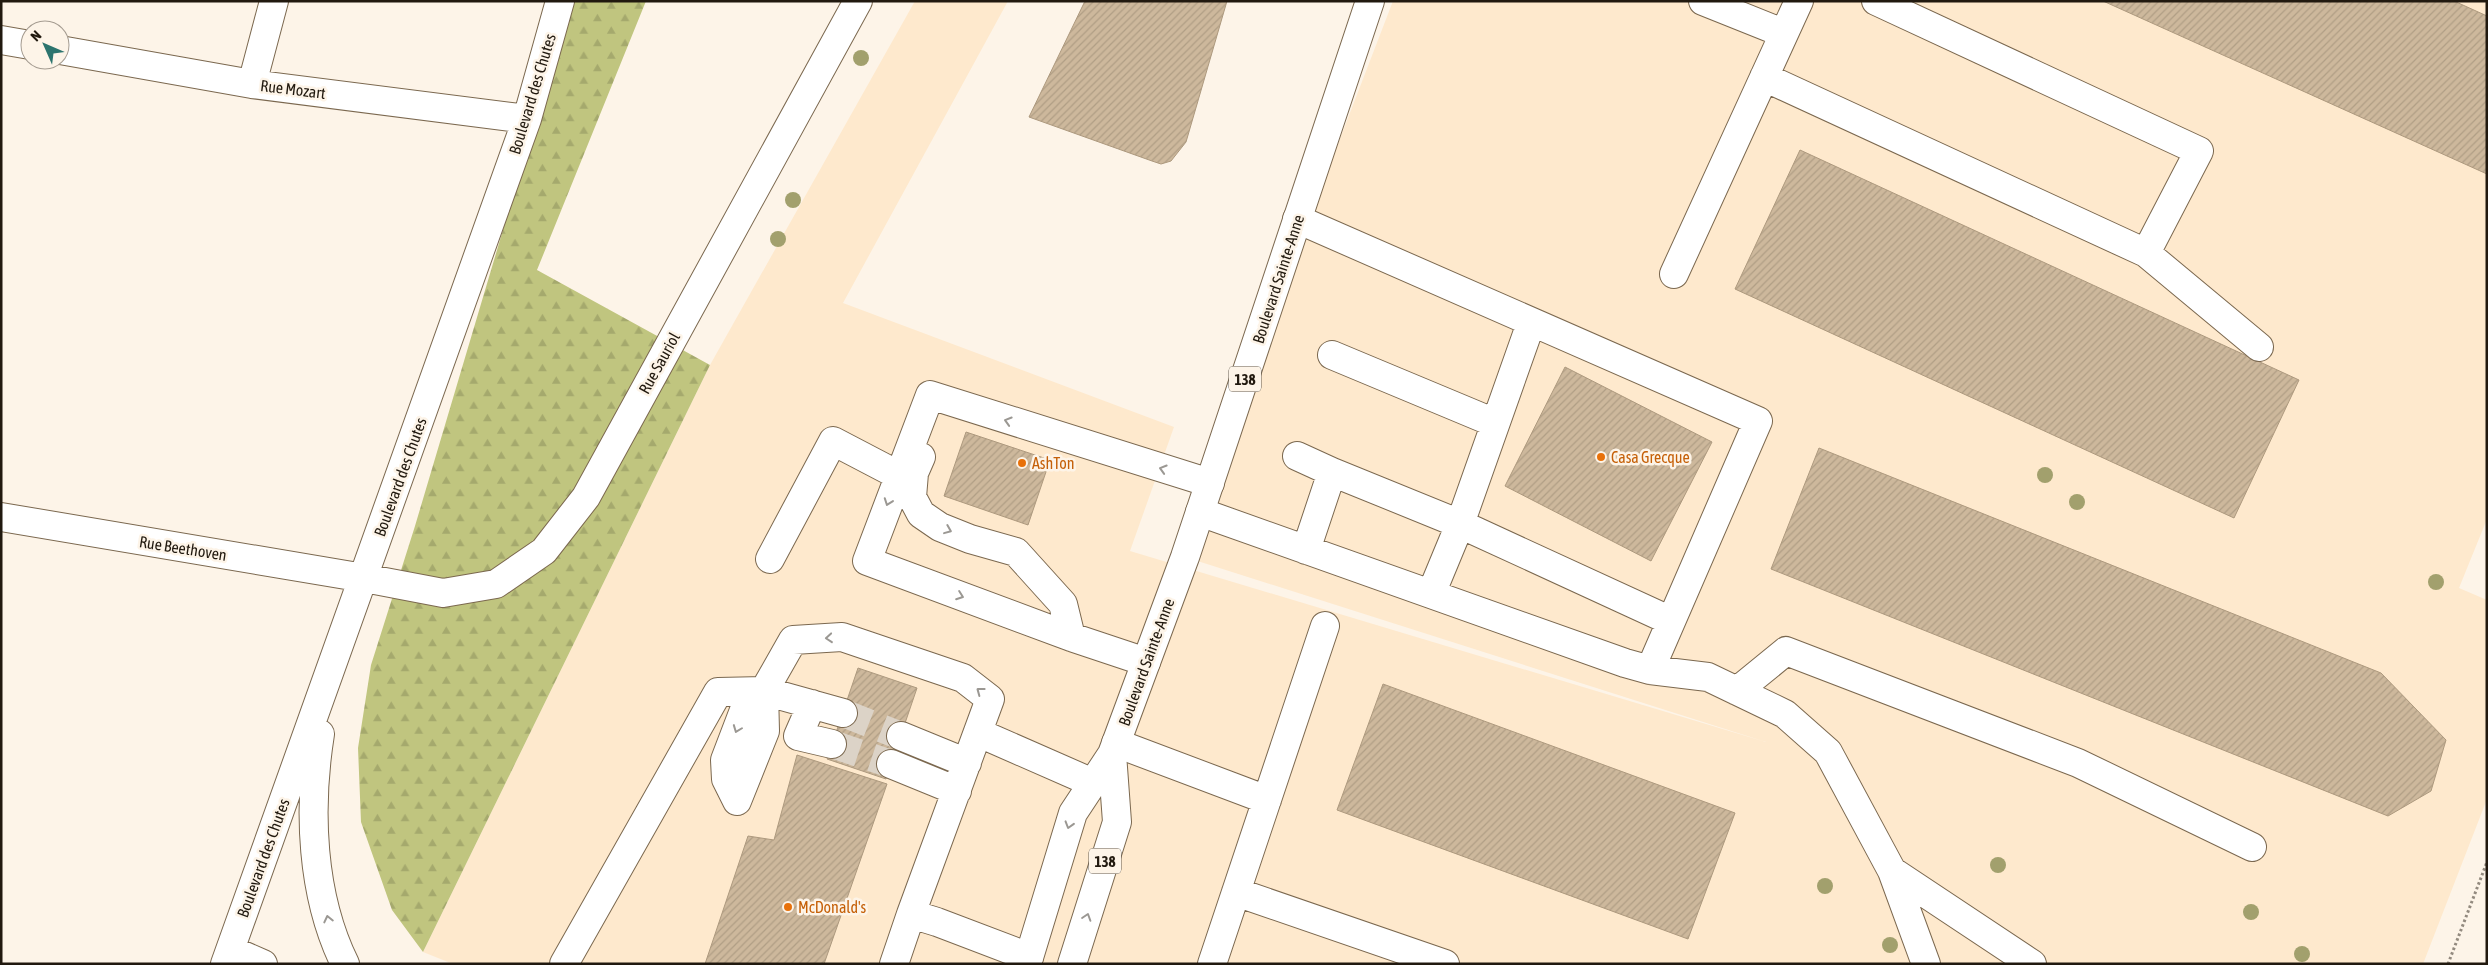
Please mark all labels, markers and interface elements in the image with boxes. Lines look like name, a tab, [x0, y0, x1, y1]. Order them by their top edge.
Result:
north arrow	[20, 20, 70, 70]
text: N	[27, 27, 44, 44]
street label: Boulevard des Chutes	[505, 31, 559, 156]
street label: Rue Mozart	[259, 76, 327, 102]
street label: Boulevard Sainte-Anne	[1249, 212, 1307, 346]
street label: Rue Sauriol	[635, 329, 684, 397]
road number: 138	[1229, 366, 1261, 392]
street label: Boulevard des Chutes	[370, 415, 430, 539]
one-way arrow	[1005, 416, 1013, 426]
place label: Casa Grecque	[1611, 448, 1690, 467]
marker: Casa Grecque	[1595, 451, 1607, 463]
place label: AshTon	[1032, 454, 1075, 472]
marker: AshTon	[1016, 457, 1028, 469]
one-way arrow	[1160, 464, 1168, 474]
one-way arrow	[884, 498, 894, 506]
one-way arrow	[943, 524, 952, 534]
street label: Rue Beethoven	[138, 532, 228, 564]
one-way arrow	[955, 590, 964, 600]
street label: Boulevard Sainte-Anne	[1115, 596, 1177, 728]
one-way arrow	[825, 632, 833, 643]
one-way arrow	[976, 688, 986, 697]
one-way arrow	[733, 725, 743, 733]
street label: Boulevard des Chutes	[233, 796, 293, 920]
one-way arrow	[1065, 821, 1075, 829]
road number: 138	[1089, 848, 1121, 874]
place label: McDonald's	[798, 898, 867, 916]
marker: McDonald's	[782, 901, 794, 913]
one-way arrow	[323, 914, 334, 923]
one-way arrow	[1081, 914, 1091, 922]

